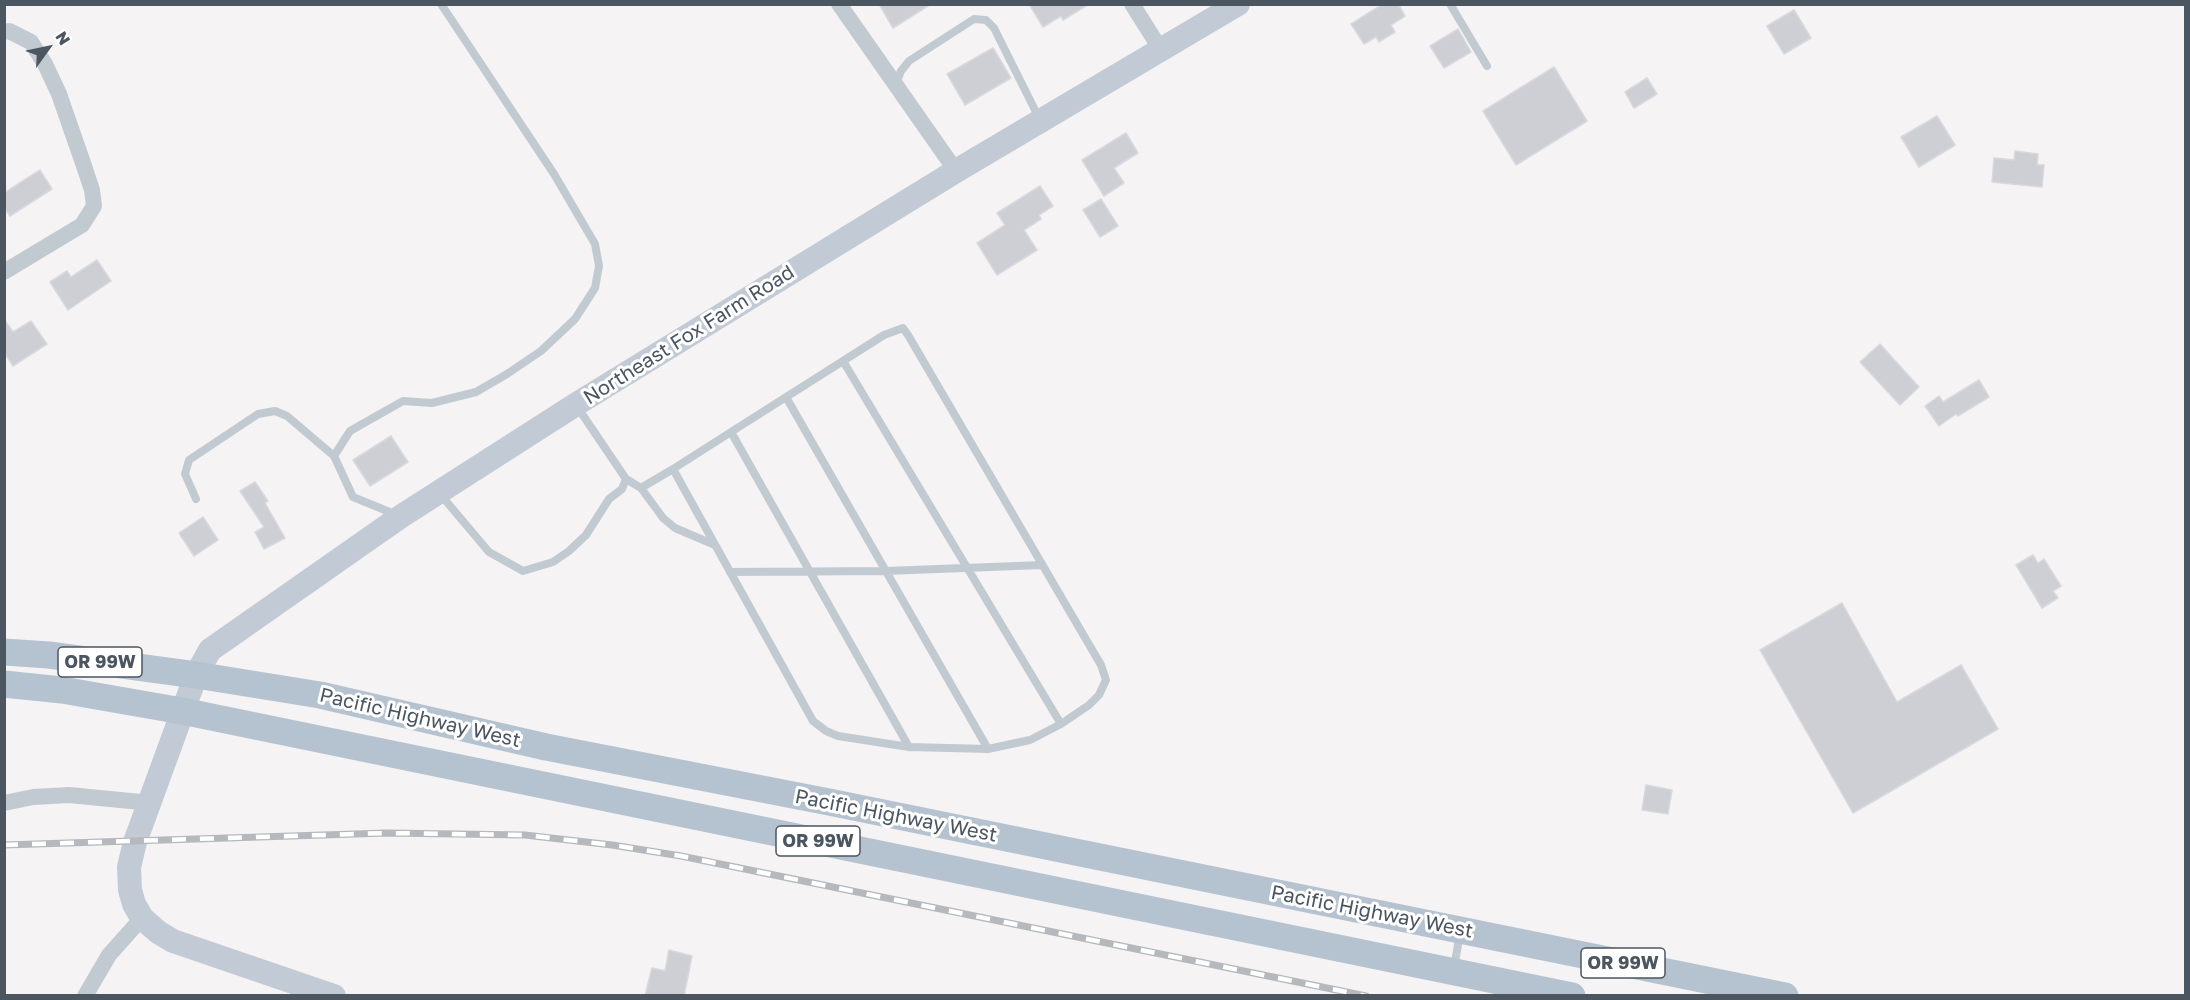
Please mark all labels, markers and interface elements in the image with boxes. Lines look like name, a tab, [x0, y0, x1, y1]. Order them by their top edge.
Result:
north arrow	[18, 18, 78, 78]
text: N	[51, 28, 75, 49]
street label: Northeast Fox Farm Road	[579, 260, 799, 410]
road number: OR 99W	[58, 647, 142, 677]
street label: Pacific Highway West	[317, 683, 523, 753]
street label: Pacific Highway West	[793, 785, 999, 847]
road number: OR 99W	[776, 826, 860, 856]
street label: Pacific Highway West	[1269, 881, 1475, 943]
road number: OR 99W	[1581, 948, 1665, 978]

